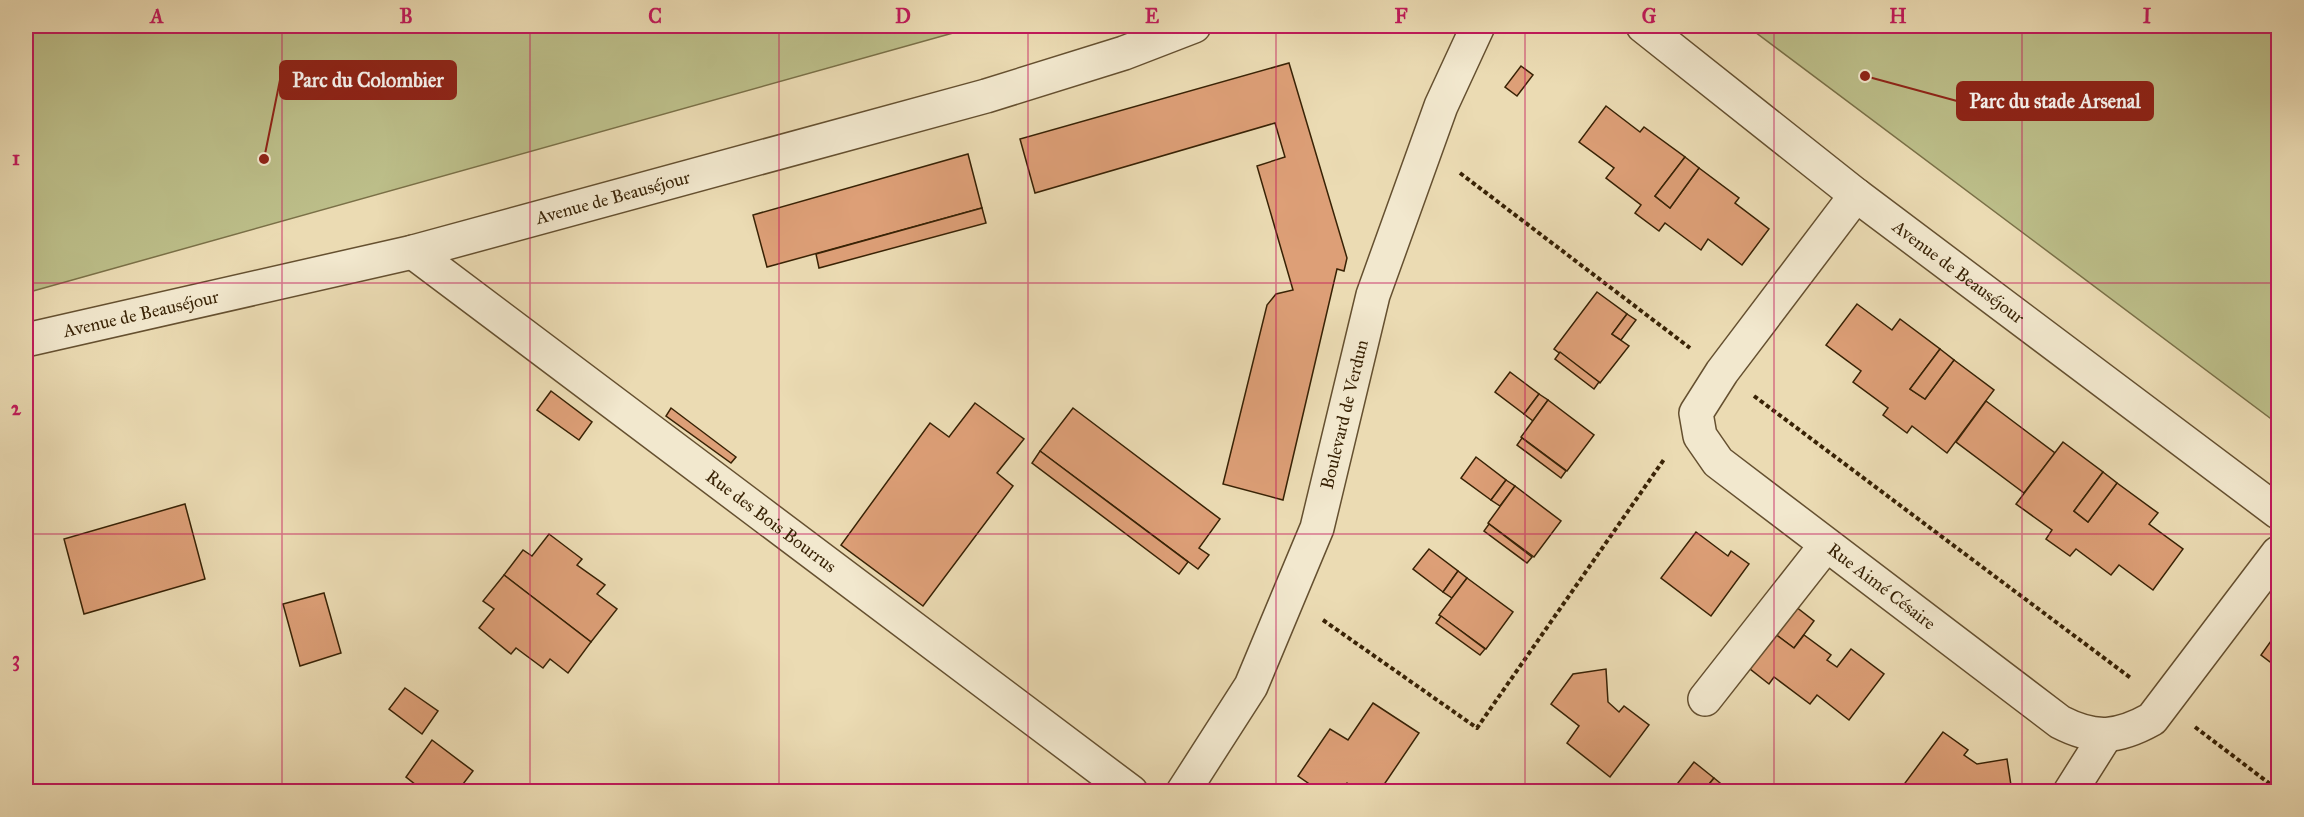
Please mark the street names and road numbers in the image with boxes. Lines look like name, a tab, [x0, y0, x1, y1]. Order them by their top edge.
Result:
street label: Avenue de Beauséjour	[532, 166, 693, 229]
street label: Avenue de Beauséjour	[1887, 215, 2029, 329]
street label: Avenue de Beauséjour	[60, 285, 221, 342]
street label: Boulevard de Verdun	[1316, 337, 1373, 491]
street label: Rue des Bois Bourrus	[701, 465, 841, 577]
street label: Rue Aimé Césaire	[1823, 538, 1940, 634]

